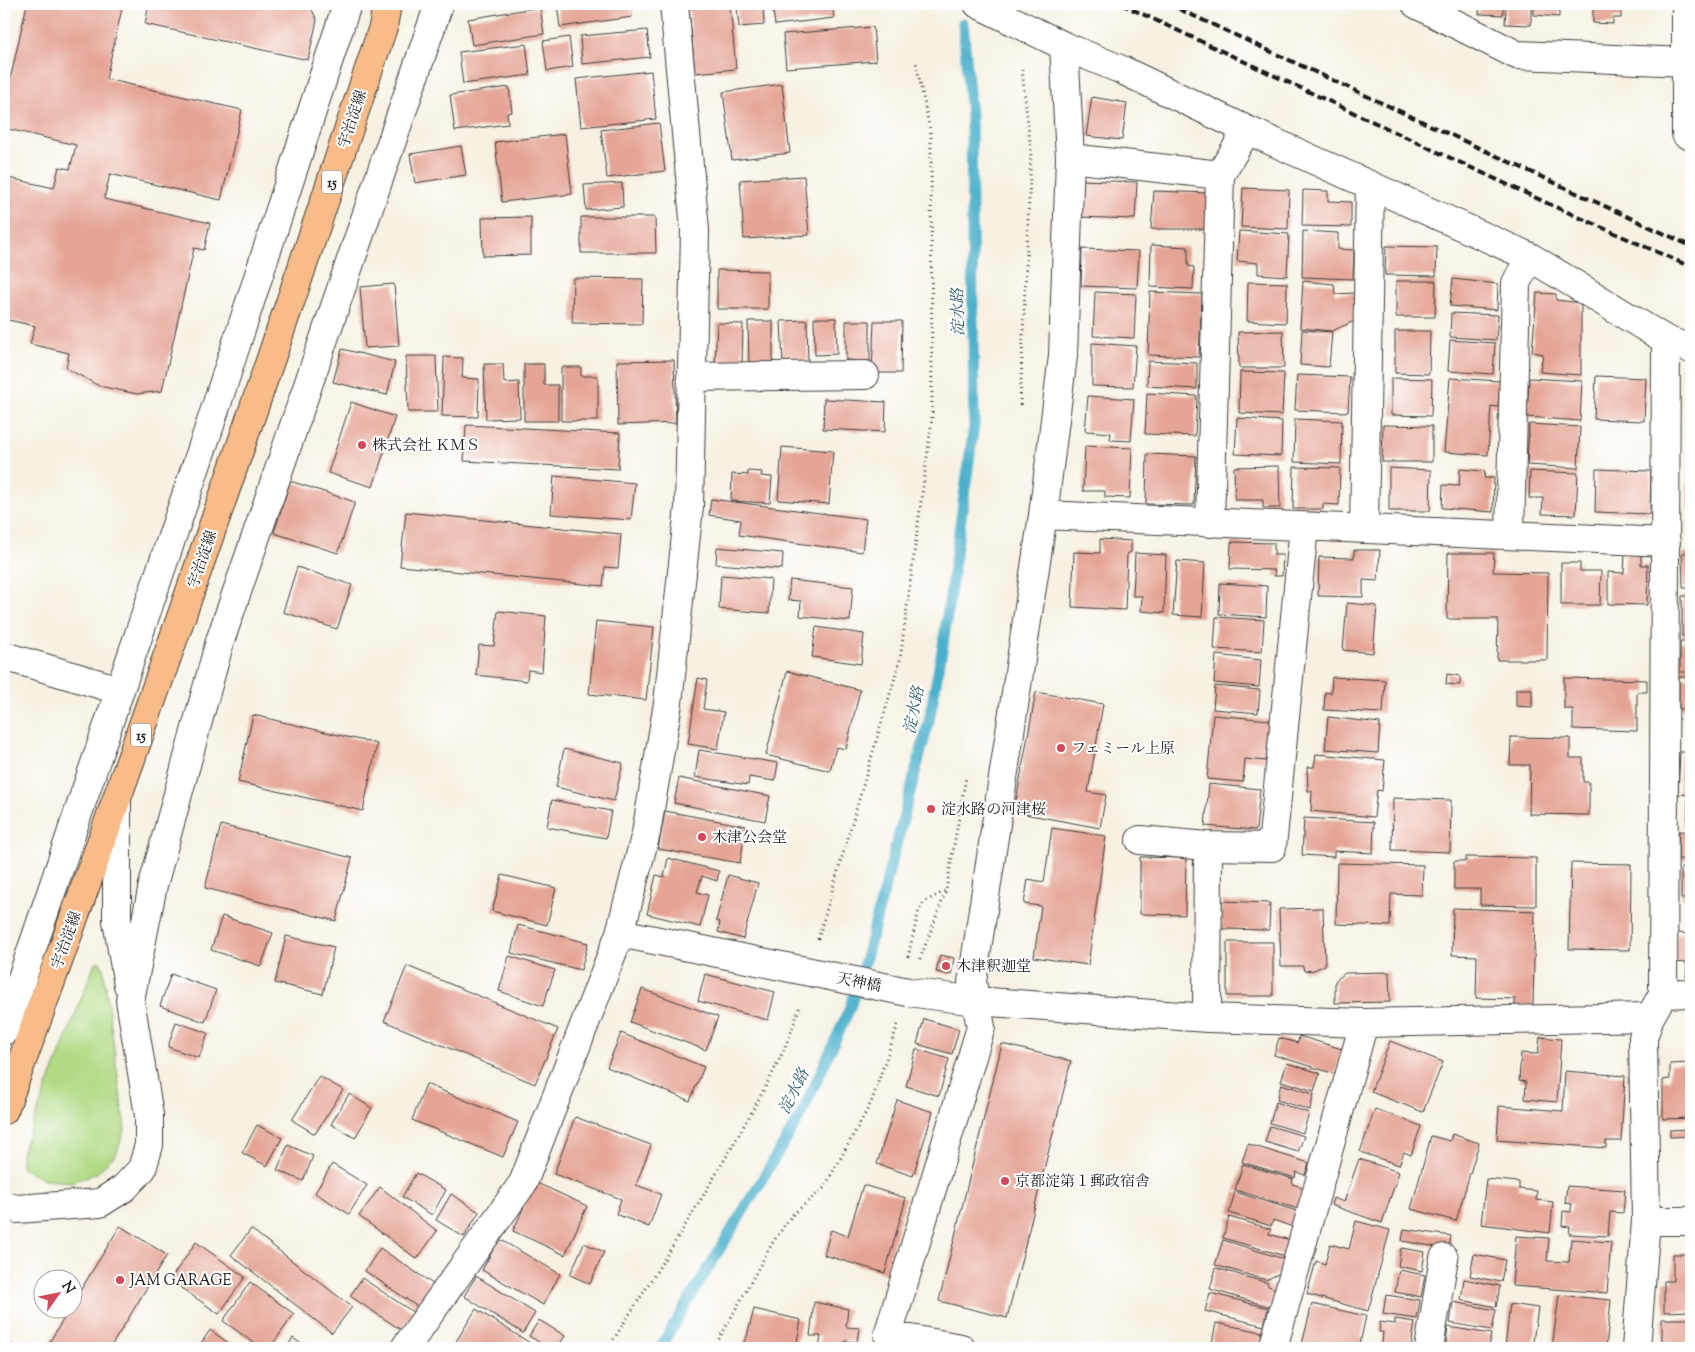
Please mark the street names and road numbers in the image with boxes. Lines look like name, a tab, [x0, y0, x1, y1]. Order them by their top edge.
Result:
street label: 宇治淀線	[334, 88, 373, 151]
road number: 15	[322, 170, 342, 193]
street label: 宇治淀線	[184, 528, 223, 591]
road number: 15	[131, 724, 151, 746]
street label: 宇治淀線	[47, 909, 88, 972]
street label: 天神橋	[835, 969, 883, 998]

